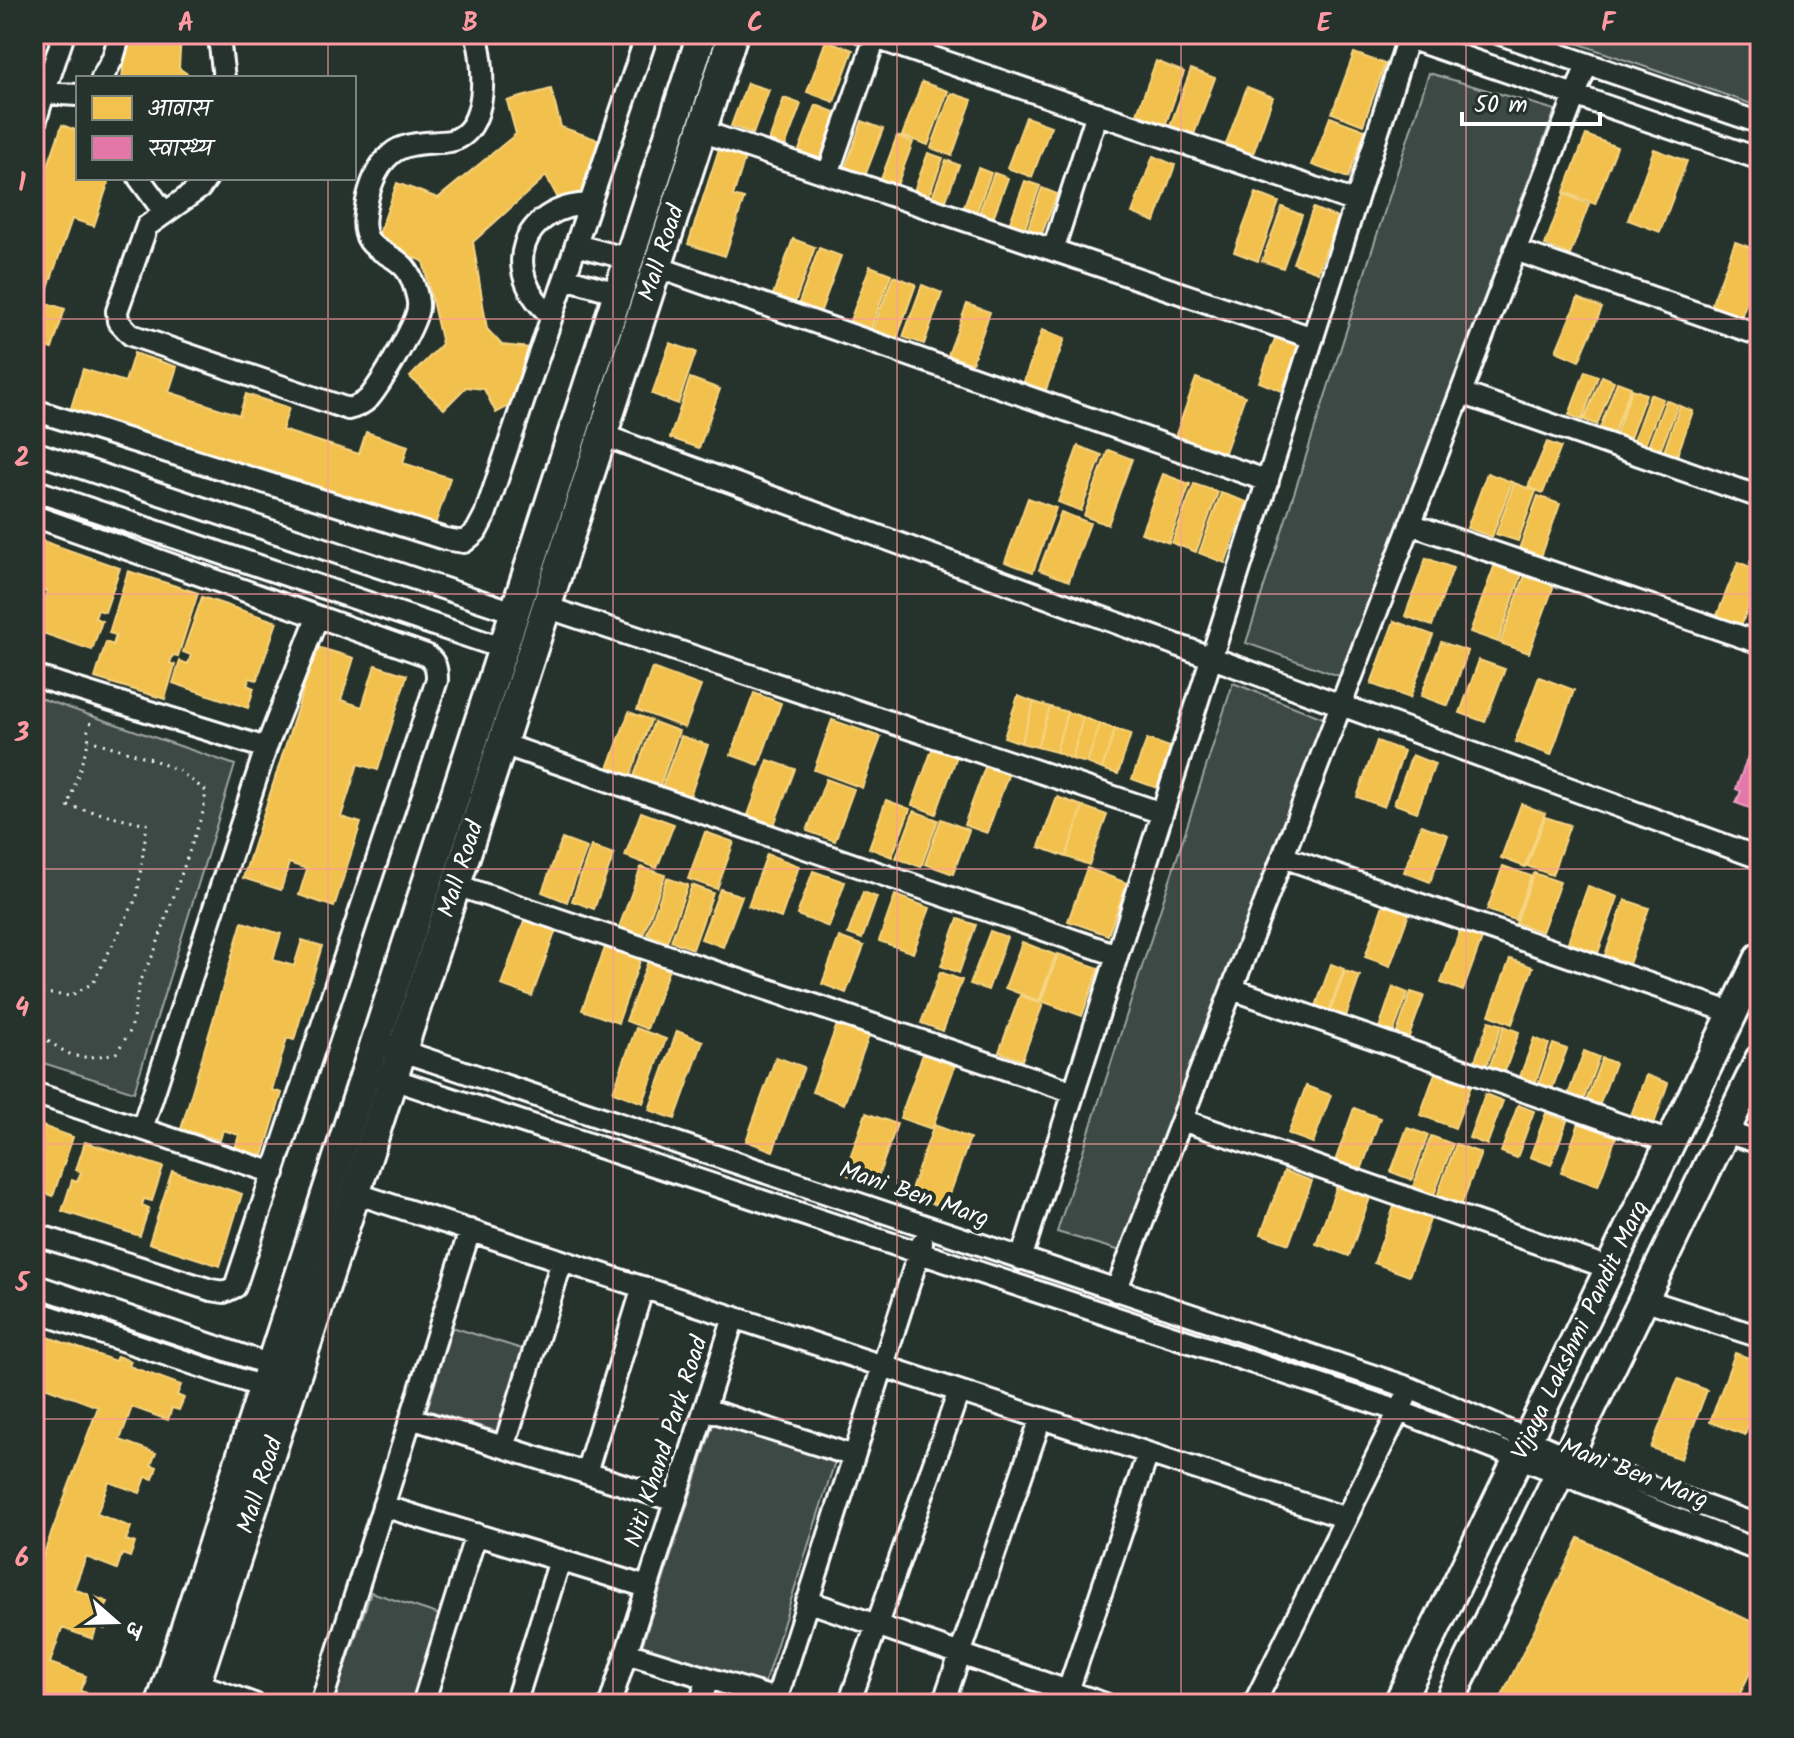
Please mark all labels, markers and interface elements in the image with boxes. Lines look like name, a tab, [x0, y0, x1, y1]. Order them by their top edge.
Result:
text: A	[178, 3, 194, 45]
text: B	[462, 3, 478, 45]
text: C	[747, 3, 763, 45]
text: D	[1030, 3, 1048, 45]
text: E	[1317, 3, 1333, 45]
text: F	[1601, 3, 1617, 45]
legend	[76, 76, 356, 180]
scale bar	[1462, 76, 1600, 126]
text: 50 m	[1474, 86, 1528, 125]
text: आवास	[148, 90, 214, 129]
text: स्वास्थ्य	[148, 130, 216, 169]
text: 1	[18, 163, 26, 205]
street label: Mall Road	[628, 199, 696, 307]
text: 2	[14, 438, 30, 480]
text: 3	[14, 713, 29, 755]
street label: Mall Road	[427, 815, 495, 923]
text: 4	[15, 988, 29, 1030]
street label: Mani Ben Marg	[834, 1151, 994, 1239]
street label: Vijaya Lakshmi Pandit Marg	[1501, 1193, 1659, 1467]
text: 5	[14, 1263, 30, 1305]
street label: Niti Khand Park Road	[614, 1330, 720, 1553]
street label: Mani Ben Marg	[1554, 1428, 1714, 1520]
street label: Mall Road	[226, 1431, 295, 1539]
text: 6	[15, 1538, 29, 1580]
north arrow	[76, 1582, 156, 1662]
text: उ	[112, 1616, 151, 1644]

